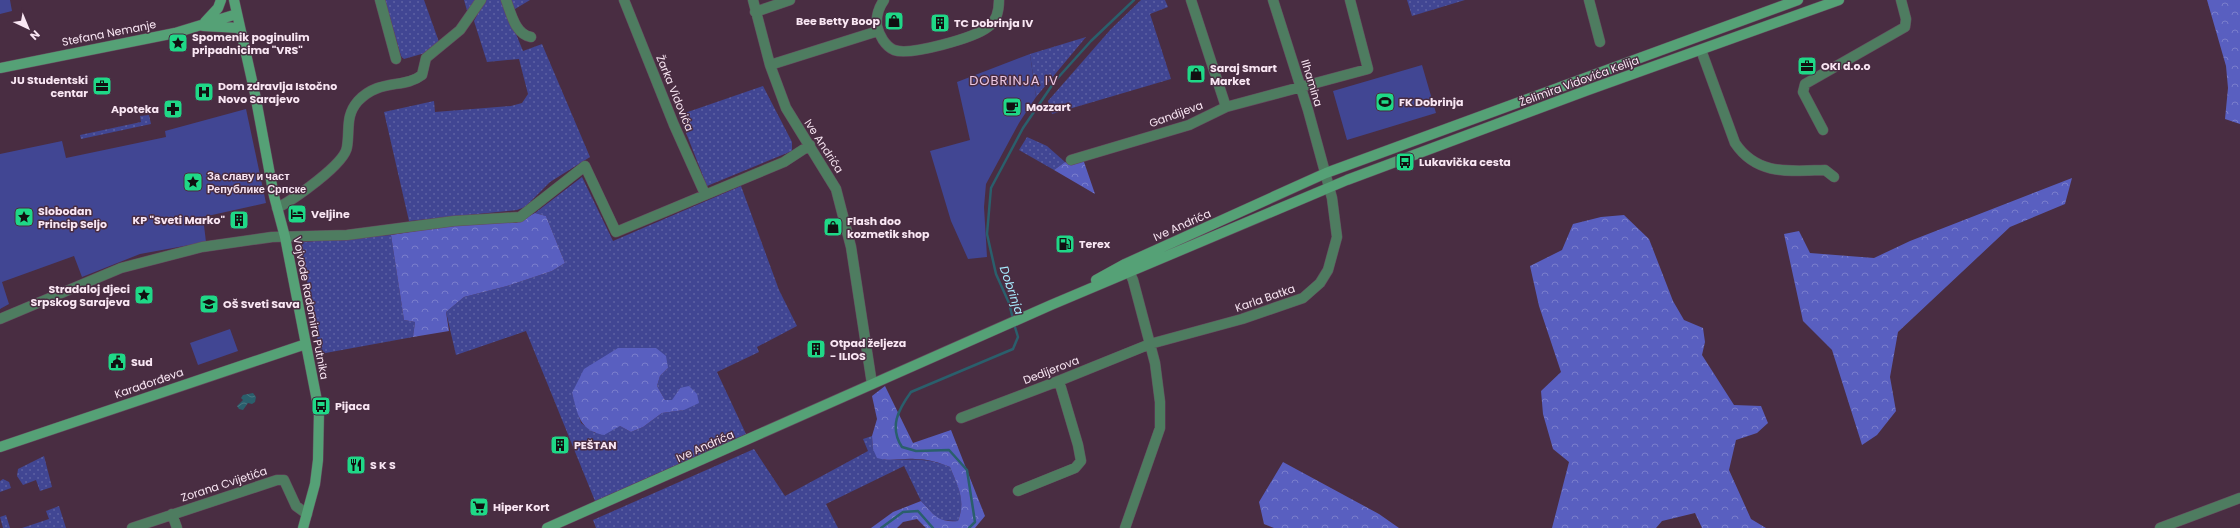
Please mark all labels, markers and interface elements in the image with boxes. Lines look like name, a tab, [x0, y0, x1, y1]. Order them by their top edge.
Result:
north arrow	[8, 8, 48, 48]
shop icon: Bee Betty Boop	[883, 10, 905, 32]
building icon: TC Dobrinja IV	[929, 12, 951, 34]
place label: Bee Betty Boop	[796, 13, 881, 29]
place label: TC Dobrinja IV	[954, 15, 1033, 31]
street label: Stefana Nemanje	[61, 16, 158, 50]
text: N	[26, 27, 43, 44]
place label: Spomenik poginulim pripadnicima "VRS"	[192, 29, 310, 58]
place icon: Spomenik poginulim pripadnicima "VRS"	[167, 32, 189, 54]
street label: Žarka Vidovića	[652, 52, 698, 134]
street label: Želimira Vidovića Kelija	[1517, 52, 1641, 110]
office icon: OKI d.o.o	[1796, 55, 1818, 77]
street label: Ilhamina	[1297, 58, 1327, 108]
place label: OKI d.o.o	[1821, 58, 1871, 74]
place label: Saraj Smart Market	[1210, 60, 1278, 89]
shop icon: Saraj Smart Market	[1185, 63, 1207, 85]
district label: DOBRINJA IV	[969, 71, 1059, 90]
place label: JU Studentski centar	[11, 72, 88, 101]
office icon: JU Studentski centar	[91, 75, 113, 97]
place label: Dom zdravlja Istočno Novo Sarajevo	[218, 78, 337, 107]
hospital icon: Dom zdravlja Istočno Novo Sarajevo	[193, 81, 215, 103]
sports icon: FK Dobrinja	[1374, 91, 1396, 113]
place label: FK Dobrinja	[1399, 94, 1464, 110]
cafe icon: Mozzart	[1001, 96, 1023, 118]
street label: Gandijeva	[1147, 97, 1205, 131]
pharmacy icon: Apoteka	[162, 98, 184, 120]
place label: Mozzart	[1026, 99, 1071, 115]
place label: Apoteka	[111, 101, 159, 117]
street label: Ive Andrića	[801, 116, 847, 176]
bus stop icon: Lukavička cesta	[1394, 151, 1416, 173]
place label: Lukavička cesta	[1419, 154, 1511, 170]
place label: За славу и част Републике Српске	[207, 168, 306, 197]
place icon: За славу и част Републике Српске	[182, 171, 204, 193]
place label: Slobodan Princip Seljo	[38, 203, 107, 232]
hotel icon: Veljine	[286, 203, 308, 225]
street label: Ive Andrića	[1151, 205, 1213, 245]
place icon: Slobodan Princip Seljo	[13, 206, 35, 228]
place label: Veljine	[311, 206, 350, 222]
building icon: KP "Sveti Marko"	[228, 209, 250, 231]
place label: KP "Sveti Marko"	[133, 212, 225, 228]
place label: Flash doo kozmetik shop	[847, 213, 930, 242]
shop icon: Flash doo kozmetik shop	[822, 216, 844, 238]
fuel station icon: Terex	[1054, 233, 1076, 255]
street label: Vojvode Radomira Putnika	[289, 235, 333, 381]
place label: Terex	[1079, 236, 1111, 252]
water label: Dobrinja	[996, 263, 1028, 317]
street label: Karla Batka	[1233, 280, 1297, 316]
place label: Stradaloj djeci Srpskog Sarajeva	[31, 281, 130, 310]
place icon: Stradaloj djeci Srpskog Sarajeva	[133, 284, 155, 306]
school or university icon: OŠ Sveti Sava	[198, 293, 220, 315]
place label: OŠ Sveti Sava	[223, 296, 300, 312]
place label: Otpad željeza - ILIOS	[830, 335, 906, 364]
building icon: Otpad željeza - ILIOS	[805, 338, 827, 360]
public building icon: Sud	[106, 351, 128, 373]
street label: Dedijerova	[1021, 352, 1081, 388]
place label: Sud	[131, 354, 153, 370]
street label: Karađorđeva	[112, 364, 186, 402]
bus stop icon: Pijaca	[310, 395, 332, 417]
place label: Pijaca	[335, 398, 370, 414]
street label: Ive Andrića	[674, 426, 736, 466]
building icon: PEŠTAN	[549, 434, 571, 456]
place label: PEŠTAN	[574, 437, 616, 453]
restaurant icon: S K S	[345, 454, 367, 476]
place label: S K S	[370, 457, 396, 473]
street label: Zorana Cvijetića	[179, 463, 269, 505]
supermarket icon: Hiper Kort	[468, 496, 490, 518]
place label: Hiper Kort	[493, 499, 550, 515]

